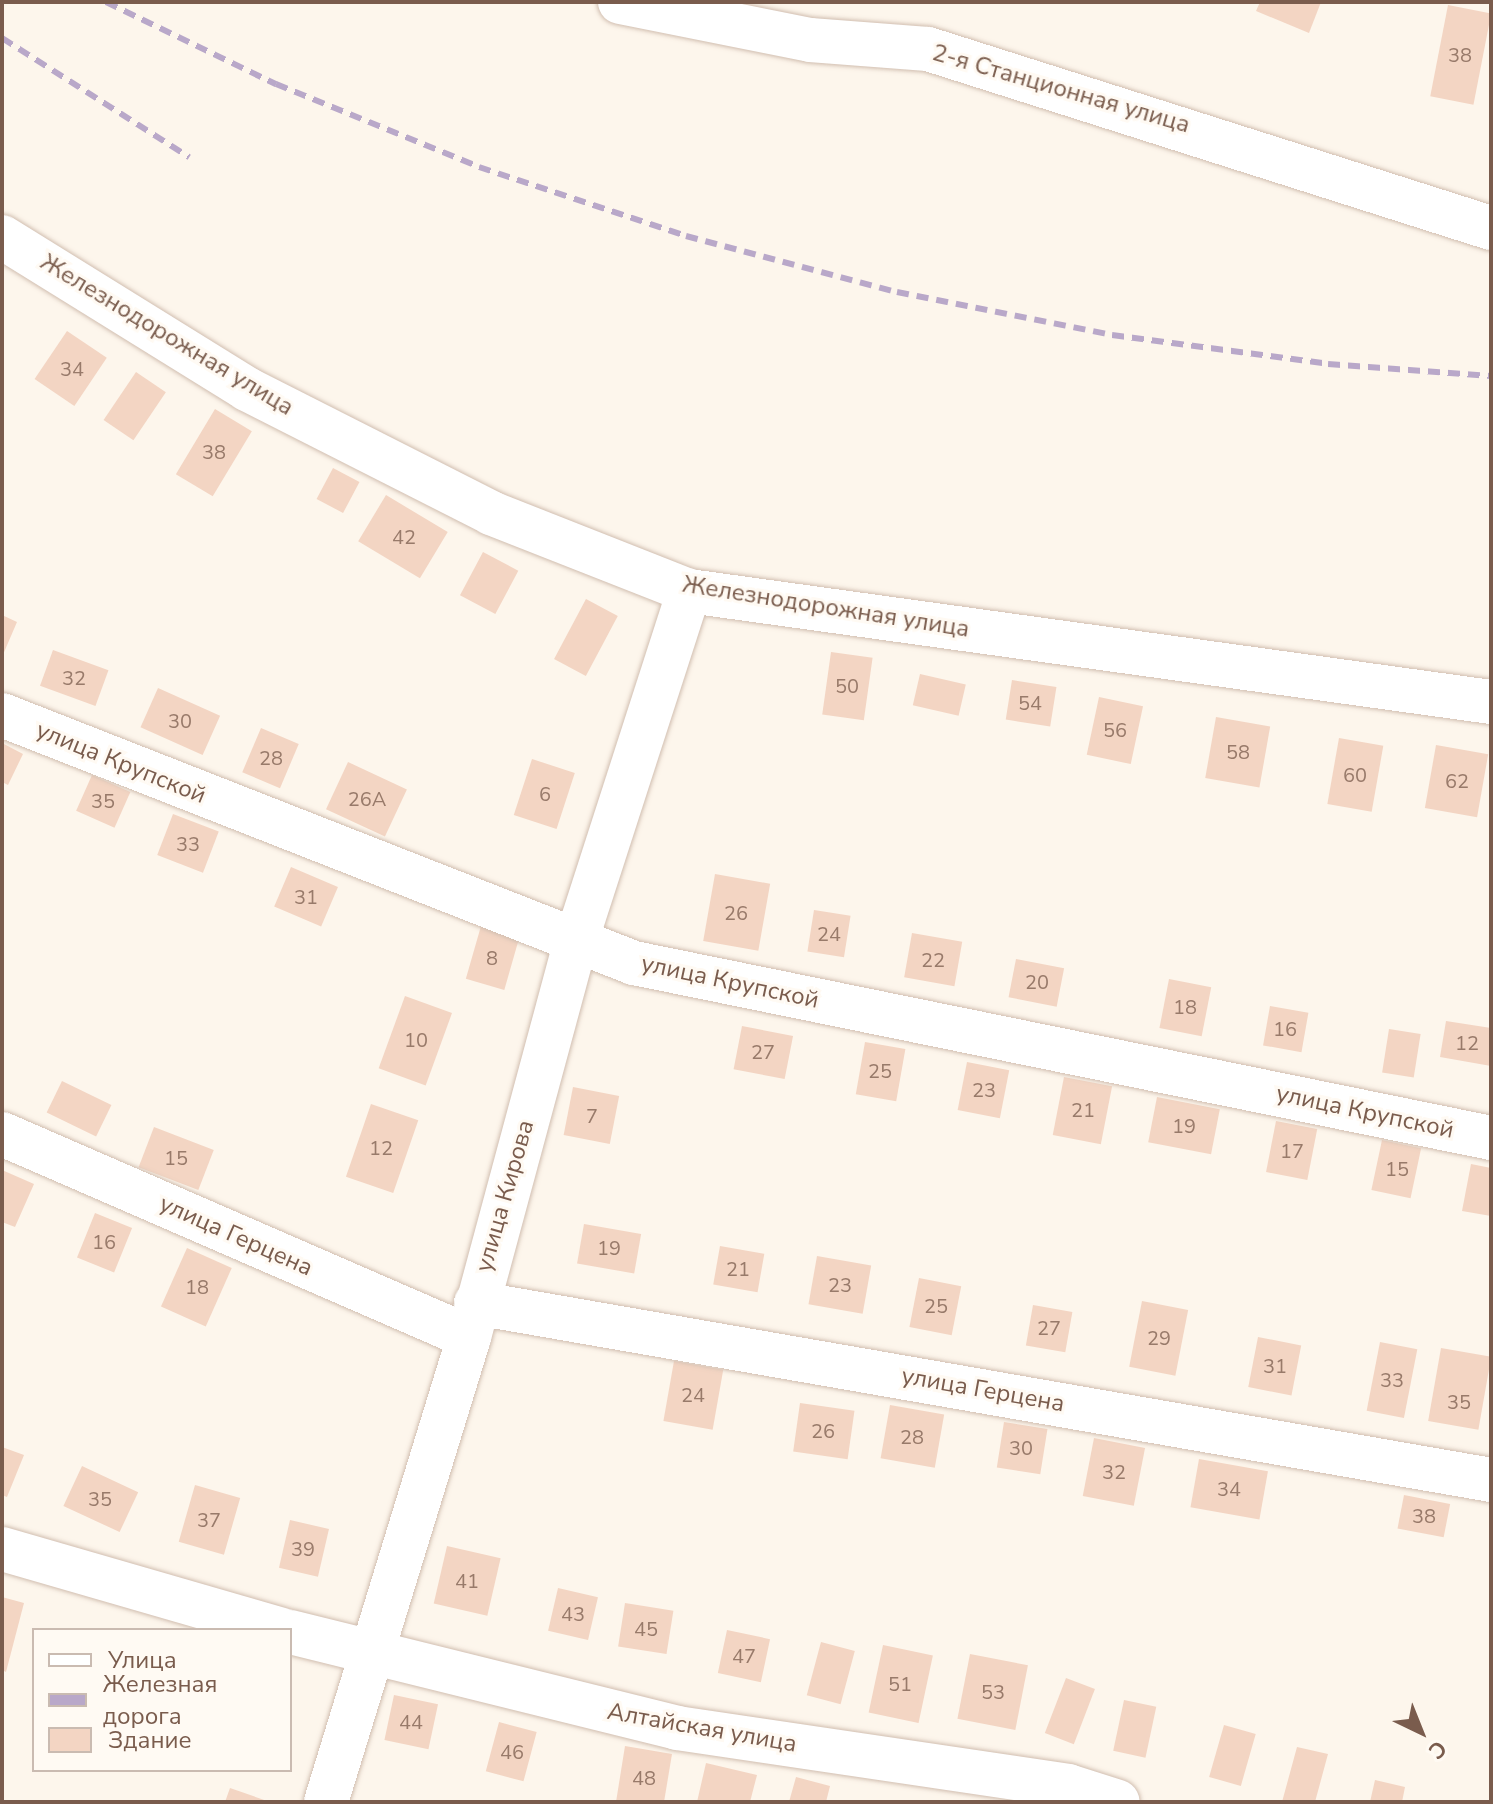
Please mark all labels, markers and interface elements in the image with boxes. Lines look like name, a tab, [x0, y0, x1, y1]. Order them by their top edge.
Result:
street label: 2-я Станционная улица	[929, 38, 1193, 140]
house number: 38	[1448, 43, 1472, 67]
street label: Железнодорожная улица	[35, 248, 299, 422]
house number: 34	[60, 357, 84, 381]
house number: 38	[202, 440, 226, 464]
house number: 42	[392, 525, 416, 549]
street label: Железнодорожная улица	[681, 570, 971, 644]
house number: 32	[62, 666, 86, 690]
house number: 50	[835, 674, 859, 698]
house number: 54	[1018, 691, 1042, 715]
house number: 30	[168, 709, 192, 733]
street label: улица Крупской	[32, 716, 210, 810]
house number: 56	[1103, 718, 1127, 742]
house number: 58	[1226, 740, 1250, 764]
house number: 28	[259, 746, 283, 770]
house number: 60	[1343, 763, 1367, 787]
house number: 62	[1445, 769, 1469, 793]
house number: 6	[539, 782, 551, 806]
house number: 26А	[348, 787, 386, 811]
house number: 35	[91, 789, 115, 813]
house number: 33	[176, 832, 200, 856]
house number: 31	[294, 885, 318, 909]
house number: 26	[724, 901, 748, 925]
house number: 24	[817, 922, 841, 946]
house number: 8	[486, 946, 498, 970]
house number: 22	[921, 948, 945, 972]
street label: улица Крупской	[639, 949, 821, 1015]
house number: 20	[1025, 970, 1049, 994]
house number: 18	[1173, 995, 1197, 1019]
house number: 16	[1273, 1017, 1297, 1041]
house number: 10	[404, 1028, 428, 1052]
house number: 12	[1455, 1031, 1479, 1055]
house number: 27	[751, 1040, 775, 1064]
house number: 25	[868, 1059, 892, 1083]
house number: 23	[972, 1078, 996, 1102]
street label: улица Крупской	[1274, 1079, 1456, 1145]
house number: 21	[1071, 1098, 1095, 1122]
house number: 7	[586, 1104, 598, 1128]
house number: 19	[1172, 1114, 1196, 1138]
street label: улица Кирова	[470, 1117, 540, 1275]
house number: 12	[369, 1136, 393, 1160]
house number: 17	[1280, 1139, 1304, 1163]
house number: 15	[164, 1146, 188, 1170]
house number: 15	[1385, 1157, 1409, 1181]
street label: улица Герцена	[155, 1189, 317, 1283]
house number: 16	[92, 1230, 116, 1254]
house number: 19	[597, 1236, 621, 1260]
house number: 21	[726, 1257, 750, 1281]
house number: 23	[828, 1273, 852, 1297]
house number: 18	[185, 1275, 209, 1299]
house number: 25	[924, 1294, 948, 1318]
house number: 27	[1037, 1316, 1061, 1340]
house number: 29	[1147, 1326, 1171, 1350]
house number: 31	[1263, 1354, 1287, 1378]
street label: улица Герцена	[899, 1362, 1067, 1418]
house number: 33	[1380, 1368, 1404, 1392]
house number: 24	[681, 1383, 705, 1407]
house number: 35	[1447, 1390, 1471, 1414]
house number: 26	[811, 1419, 835, 1443]
house number: 28	[900, 1425, 924, 1449]
house number: 30	[1009, 1436, 1033, 1460]
house number: 32	[1102, 1460, 1126, 1484]
house number: 34	[1217, 1477, 1241, 1501]
house number: 35	[88, 1487, 112, 1511]
house number: 38	[1412, 1504, 1436, 1528]
house number: 37	[197, 1508, 221, 1532]
house number: 39	[291, 1537, 315, 1561]
house number: 41	[455, 1569, 479, 1593]
house number: 43	[561, 1602, 585, 1626]
house number: 45	[634, 1617, 658, 1641]
legend	[32, 1628, 292, 1772]
text: Улица	[108, 1644, 177, 1676]
house number: 47	[732, 1644, 756, 1668]
text: Железная дорога	[103, 1668, 217, 1732]
house number: 51	[888, 1672, 912, 1696]
house number: 53	[981, 1680, 1005, 1704]
north arrow	[1381, 1692, 1461, 1772]
street label: Алтайская улица	[605, 1697, 799, 1759]
house number: 44	[399, 1710, 423, 1734]
text: Здание	[108, 1724, 192, 1756]
text: С	[1422, 1733, 1453, 1766]
house number: 46	[500, 1740, 524, 1764]
house number: 48	[632, 1766, 656, 1790]

